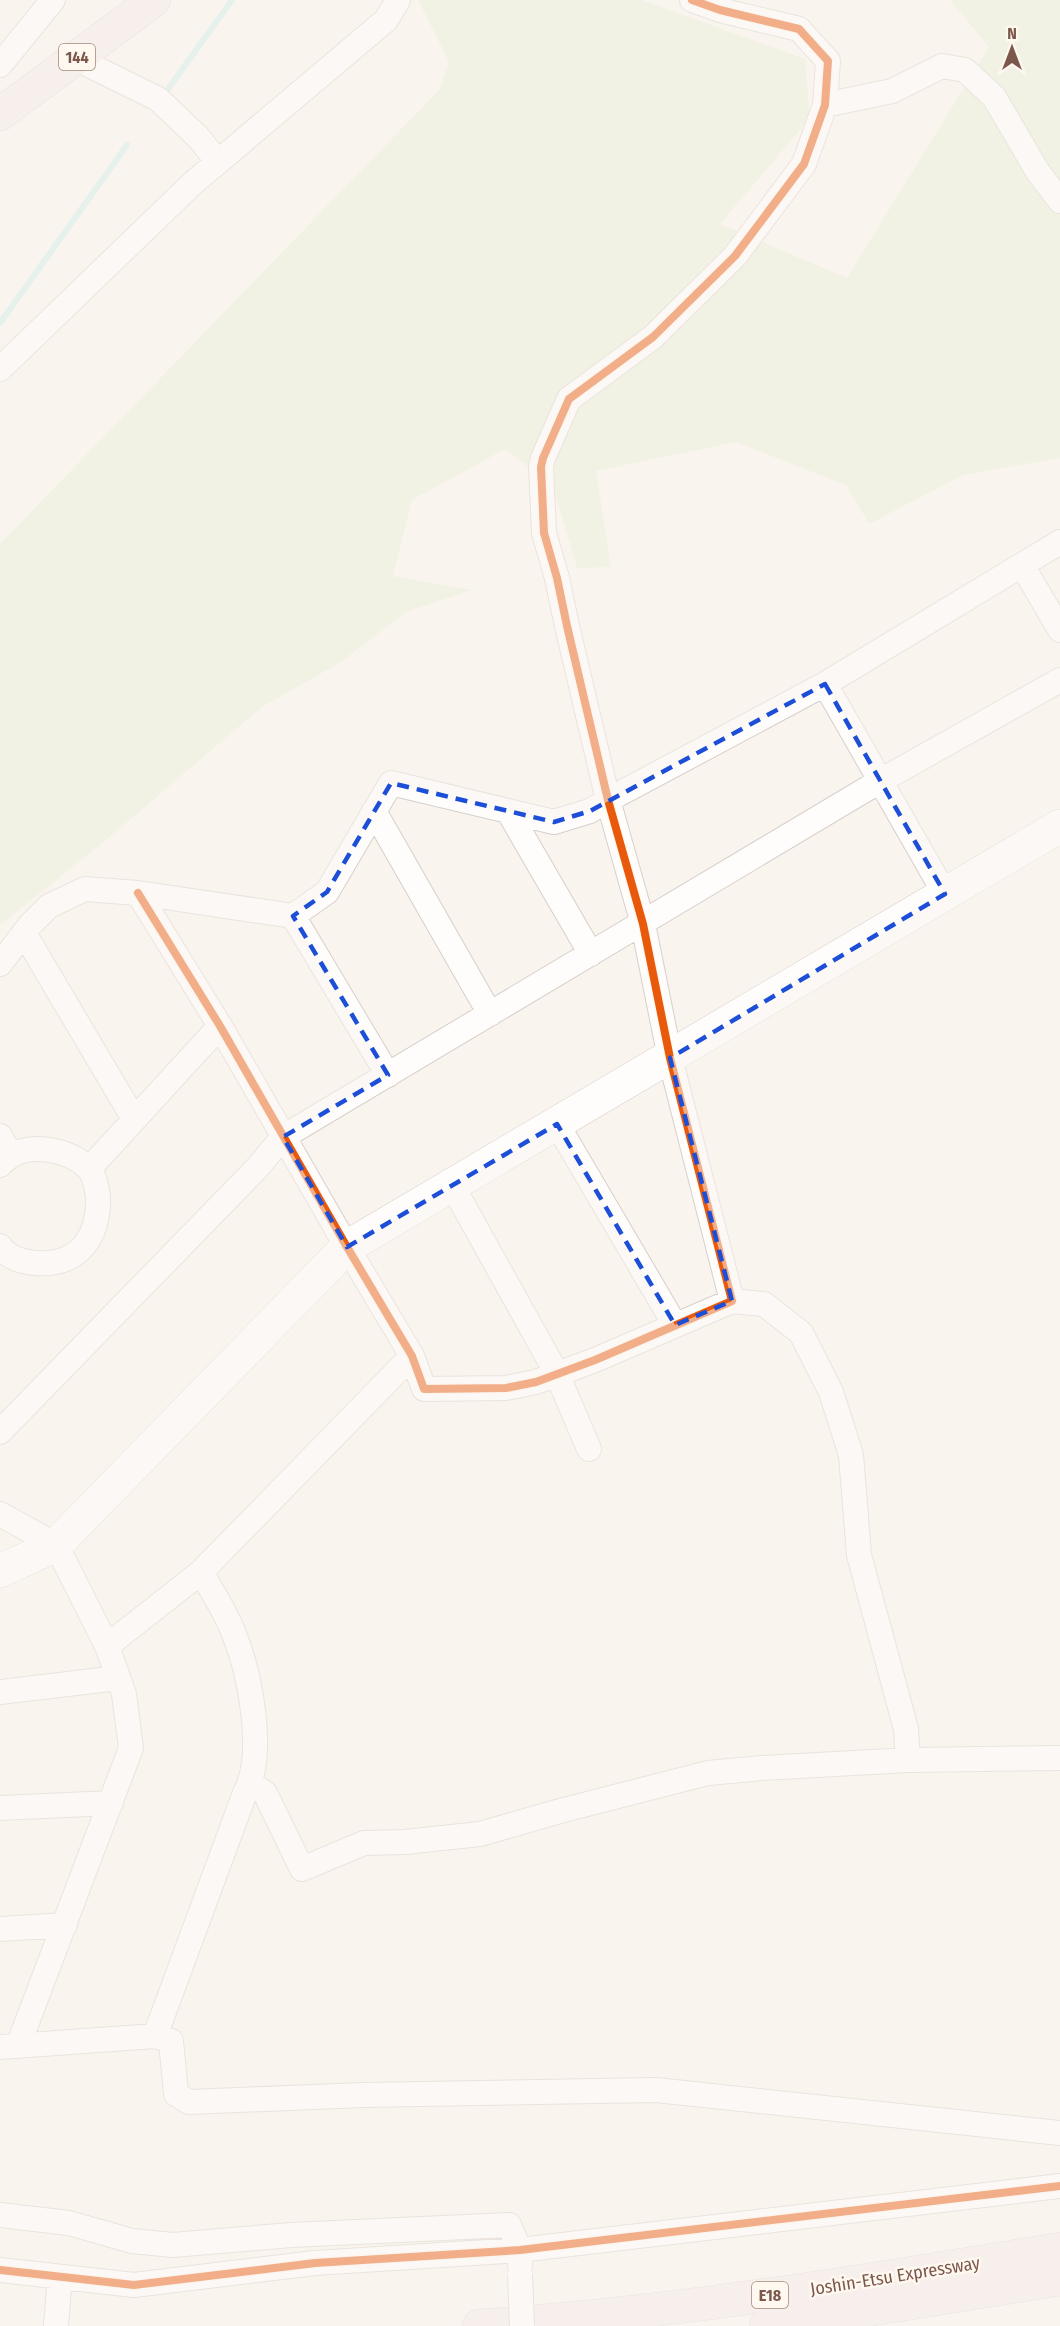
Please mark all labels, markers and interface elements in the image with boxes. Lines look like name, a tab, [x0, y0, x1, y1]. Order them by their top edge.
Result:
north arrow	[982, 18, 1042, 78]
text: N	[1007, 24, 1017, 43]
road number: 144	[59, 44, 95, 70]
street label: Joshin-Etsu Expressway	[809, 2252, 981, 2300]
road number: E18	[752, 2282, 788, 2308]

